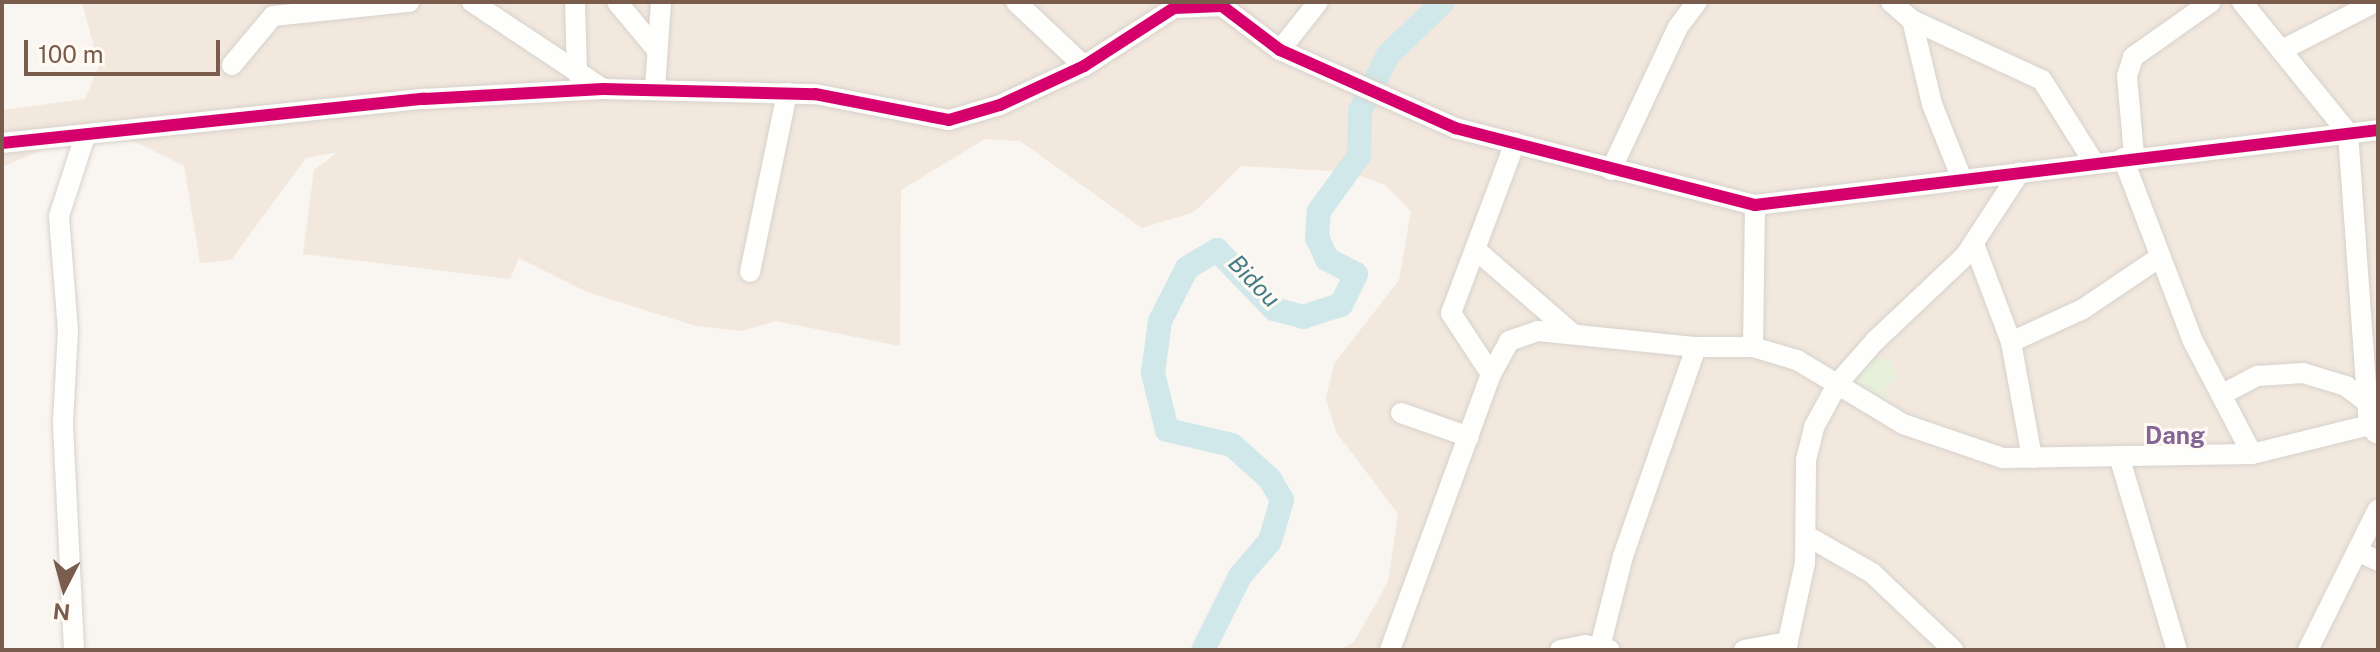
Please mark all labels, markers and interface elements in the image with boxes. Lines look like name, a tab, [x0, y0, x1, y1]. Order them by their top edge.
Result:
scale bar	[28, 24, 224, 74]
text: 100 m	[38, 40, 104, 68]
water label: Bidou	[1222, 249, 1286, 313]
district label: Dang	[2145, 422, 2205, 450]
north arrow	[24, 548, 104, 628]
text: N	[52, 598, 71, 626]

